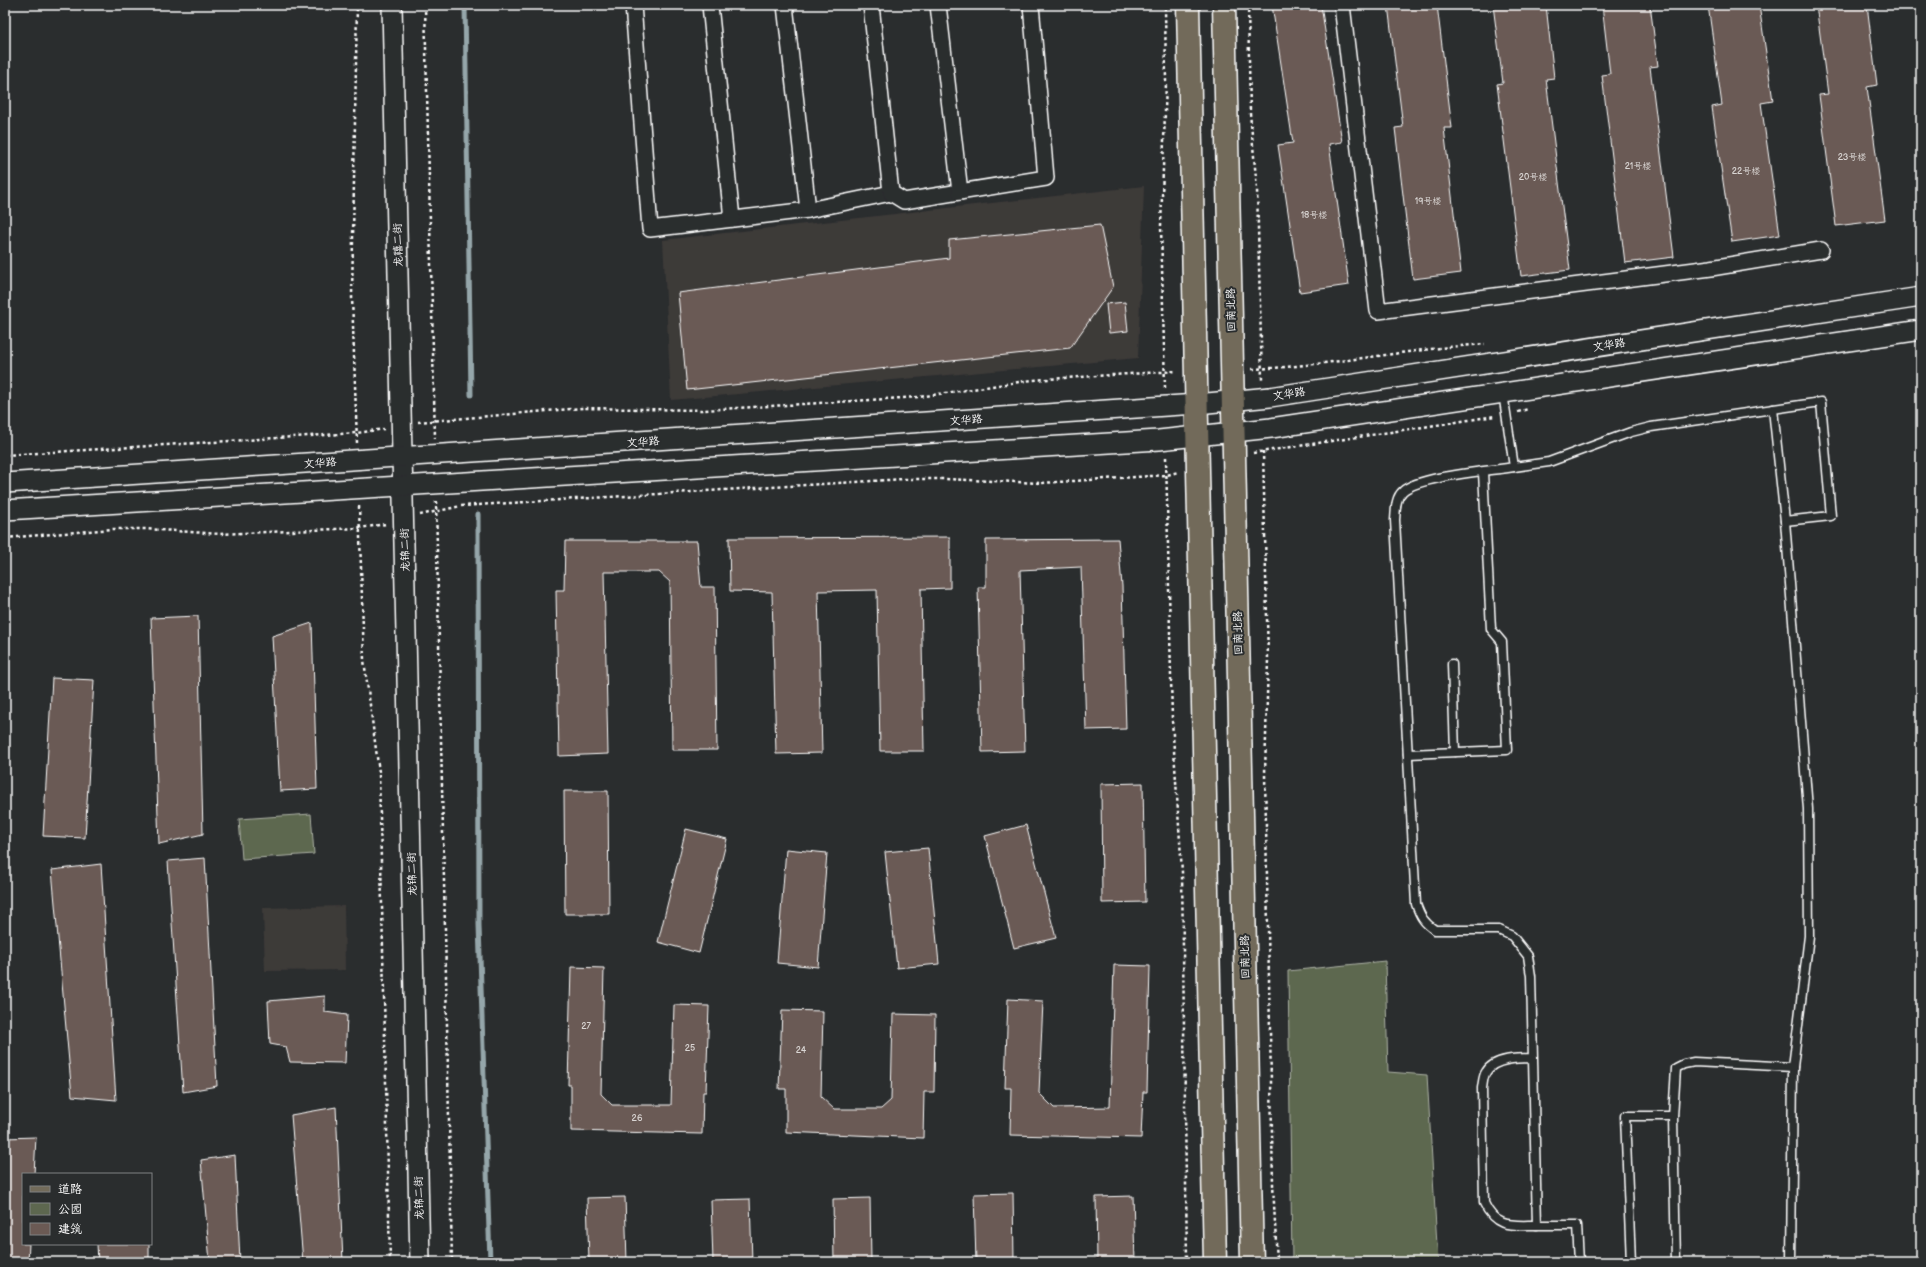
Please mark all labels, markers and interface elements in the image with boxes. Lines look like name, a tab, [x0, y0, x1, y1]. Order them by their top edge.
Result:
house number: 23号楼	[1838, 152, 1866, 163]
house number: 21号楼	[1625, 161, 1651, 172]
house number: 22号楼	[1732, 166, 1760, 177]
house number: 20号楼	[1519, 172, 1547, 183]
house number: 19号楼	[1415, 196, 1441, 207]
house number: 18号楼	[1301, 210, 1327, 221]
street label: 龙禧二街	[391, 222, 405, 267]
street label: 回南北路	[1224, 288, 1238, 332]
street label: 文华路	[1592, 336, 1626, 354]
street label: 文华路	[1272, 385, 1306, 403]
street label: 文华路	[949, 412, 983, 428]
street label: 文华路	[626, 434, 660, 450]
street label: 文华路	[303, 455, 337, 471]
street label: 龙锦二街	[398, 527, 412, 572]
street label: 回南北路	[1231, 611, 1245, 655]
street label: 龙锦二街	[405, 851, 419, 896]
street label: 回南北路	[1238, 935, 1252, 979]
house number: 27	[581, 1021, 591, 1032]
house number: 25	[685, 1043, 695, 1054]
house number: 24	[796, 1045, 807, 1056]
house number: 26	[632, 1113, 643, 1124]
legend	[22, 1173, 152, 1245]
street label: 龙锦二街	[412, 1175, 426, 1220]
text: 道路	[58, 1182, 82, 1197]
text: 公园	[58, 1202, 82, 1217]
text: 建筑	[58, 1222, 82, 1237]

